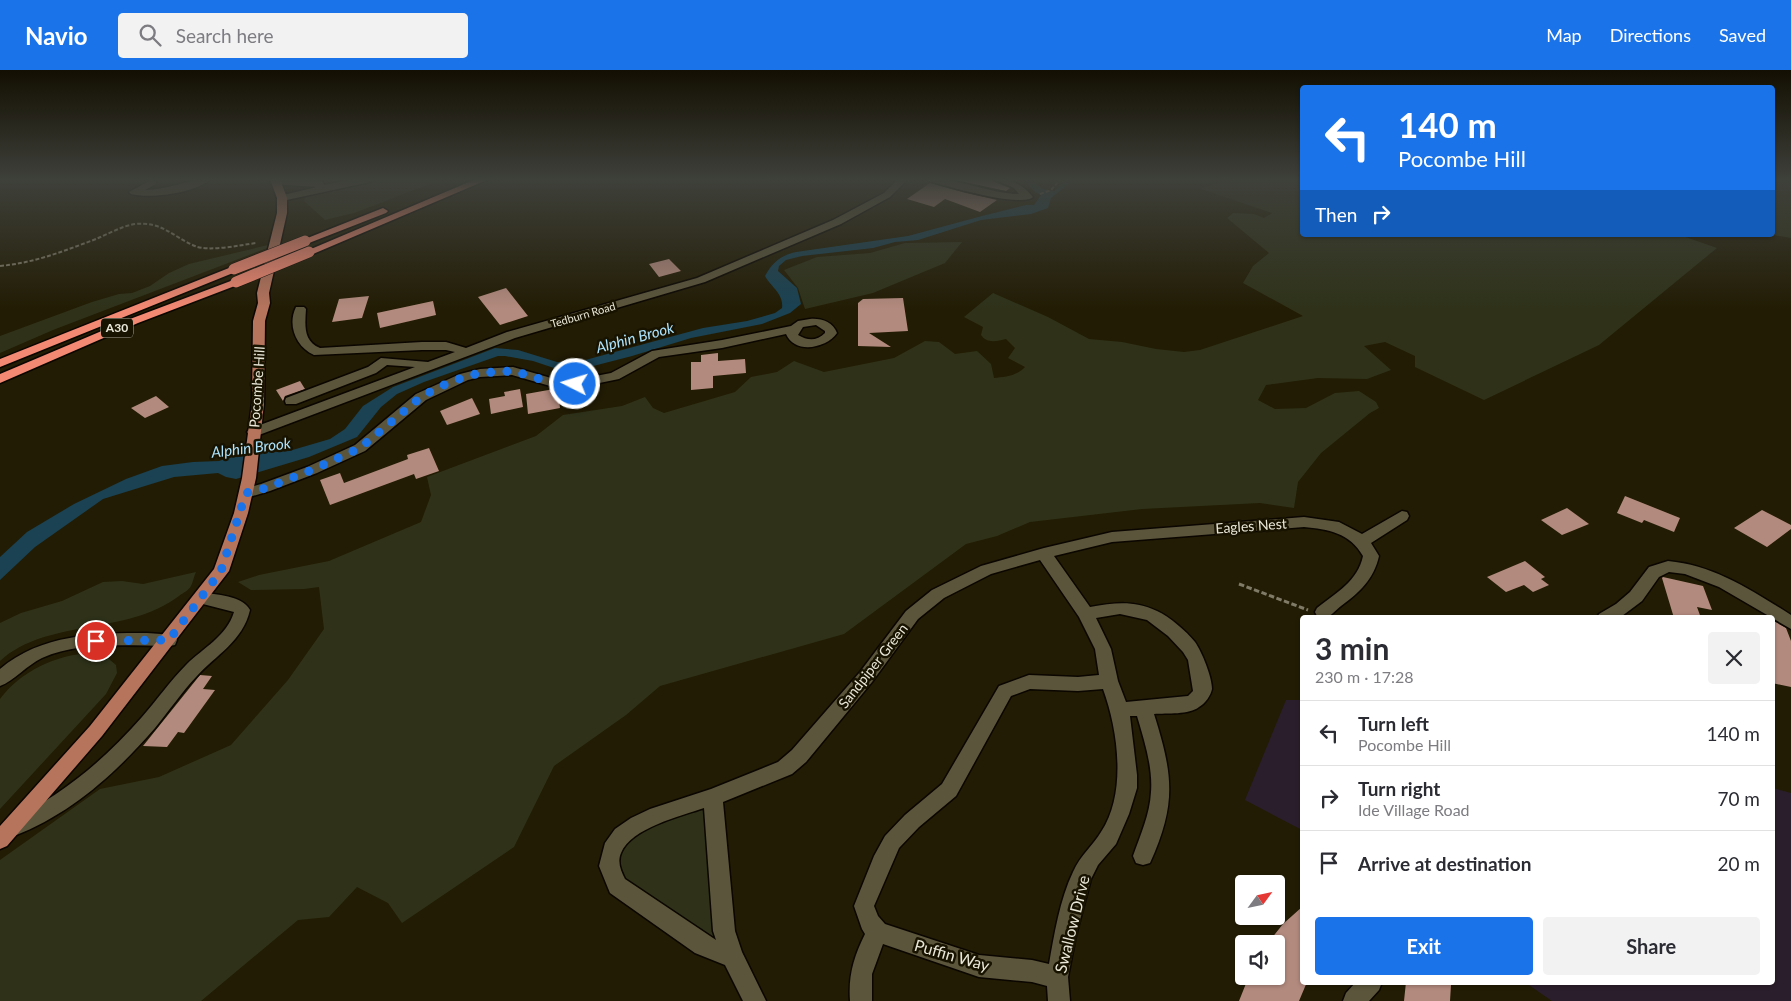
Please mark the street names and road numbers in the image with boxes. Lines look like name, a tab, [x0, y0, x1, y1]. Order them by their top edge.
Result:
street label: Tedburn Road	[549, 299, 617, 330]
road number: A30	[101, 318, 133, 338]
street label: Pocombe Hill	[245, 346, 268, 428]
street label: Eagles Nest	[1215, 515, 1287, 536]
street label: Sandpiper Green	[834, 620, 911, 711]
street label: Swallow Drive	[1050, 873, 1093, 975]
street label: Puffin Way	[912, 935, 993, 974]

